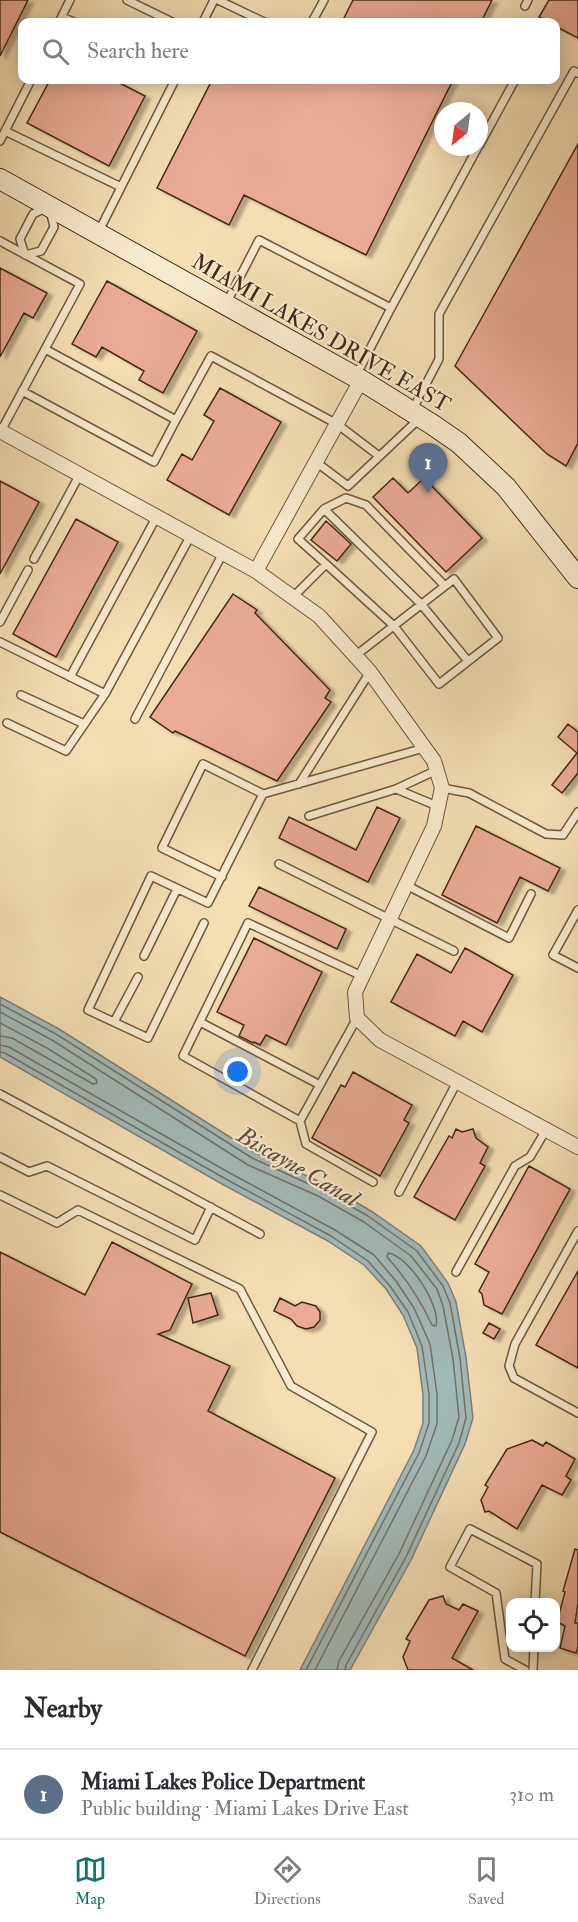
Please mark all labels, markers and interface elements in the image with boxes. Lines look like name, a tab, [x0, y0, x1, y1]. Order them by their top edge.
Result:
search box	[18, 18, 560, 84]
icon: search	[39, 35, 72, 68]
text: Search here	[87, 37, 189, 65]
north arrow	[434, 102, 488, 156]
street label: MIAMI LAKES DRIVE EAST	[187, 247, 456, 419]
pin: 1	[408, 444, 448, 493]
your location	[223, 1057, 252, 1086]
water label: Biscayne Canal	[231, 1119, 366, 1215]
map controls	[506, 1598, 560, 1652]
button: locate	[506, 1598, 560, 1652]
text: Nearby	[24, 1693, 102, 1725]
text: Miami Lakes Police Department	[81, 1768, 365, 1796]
text: 1	[40, 1782, 47, 1807]
text: 310 m	[509, 1782, 554, 1807]
text: Public building · Miami Lakes Drive East	[81, 1796, 409, 1821]
tab: Map	[74, 1853, 107, 1909]
tab: Directions	[254, 1853, 321, 1909]
tab: Saved	[468, 1853, 504, 1909]

